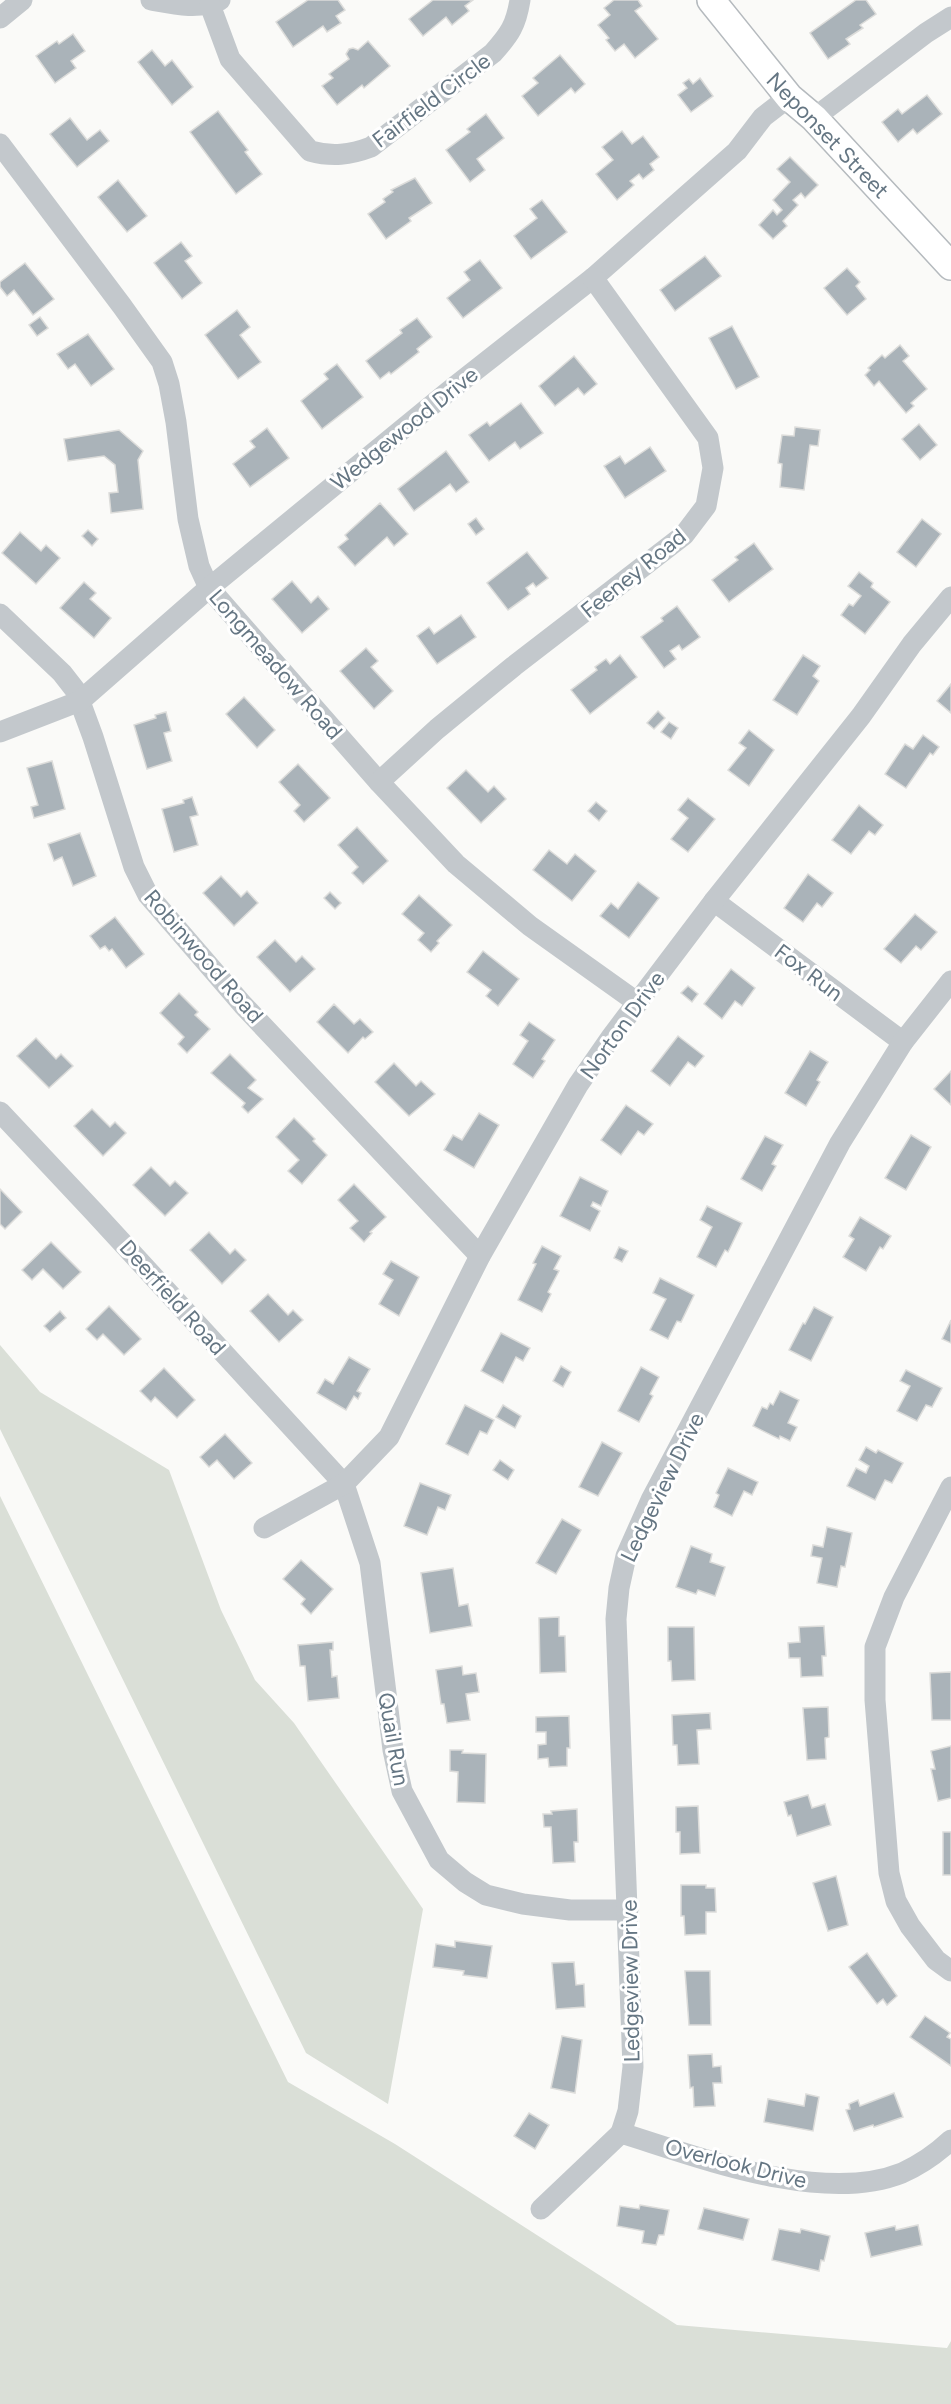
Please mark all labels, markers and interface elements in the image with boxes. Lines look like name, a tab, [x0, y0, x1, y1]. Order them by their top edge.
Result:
street label: Fairfield Circle	[367, 47, 496, 154]
street label: Neponset Street	[761, 67, 895, 204]
street label: Wedgewood Drive	[325, 361, 483, 496]
street label: Feeney Road	[575, 523, 691, 624]
street label: Longmeadow Road	[203, 584, 348, 745]
street label: Robinwood Road	[138, 884, 269, 1029]
street label: Fox Run	[769, 938, 848, 1007]
street label: Norton Drive	[574, 966, 671, 1085]
street label: Deerfield Road	[114, 1234, 231, 1360]
street label: Ledgeview Drive	[615, 1408, 710, 1566]
street label: Quail Run	[372, 1690, 415, 1788]
street label: Ledgeview Drive	[616, 1899, 645, 2063]
street label: Overlook Drive	[662, 2133, 810, 2194]

